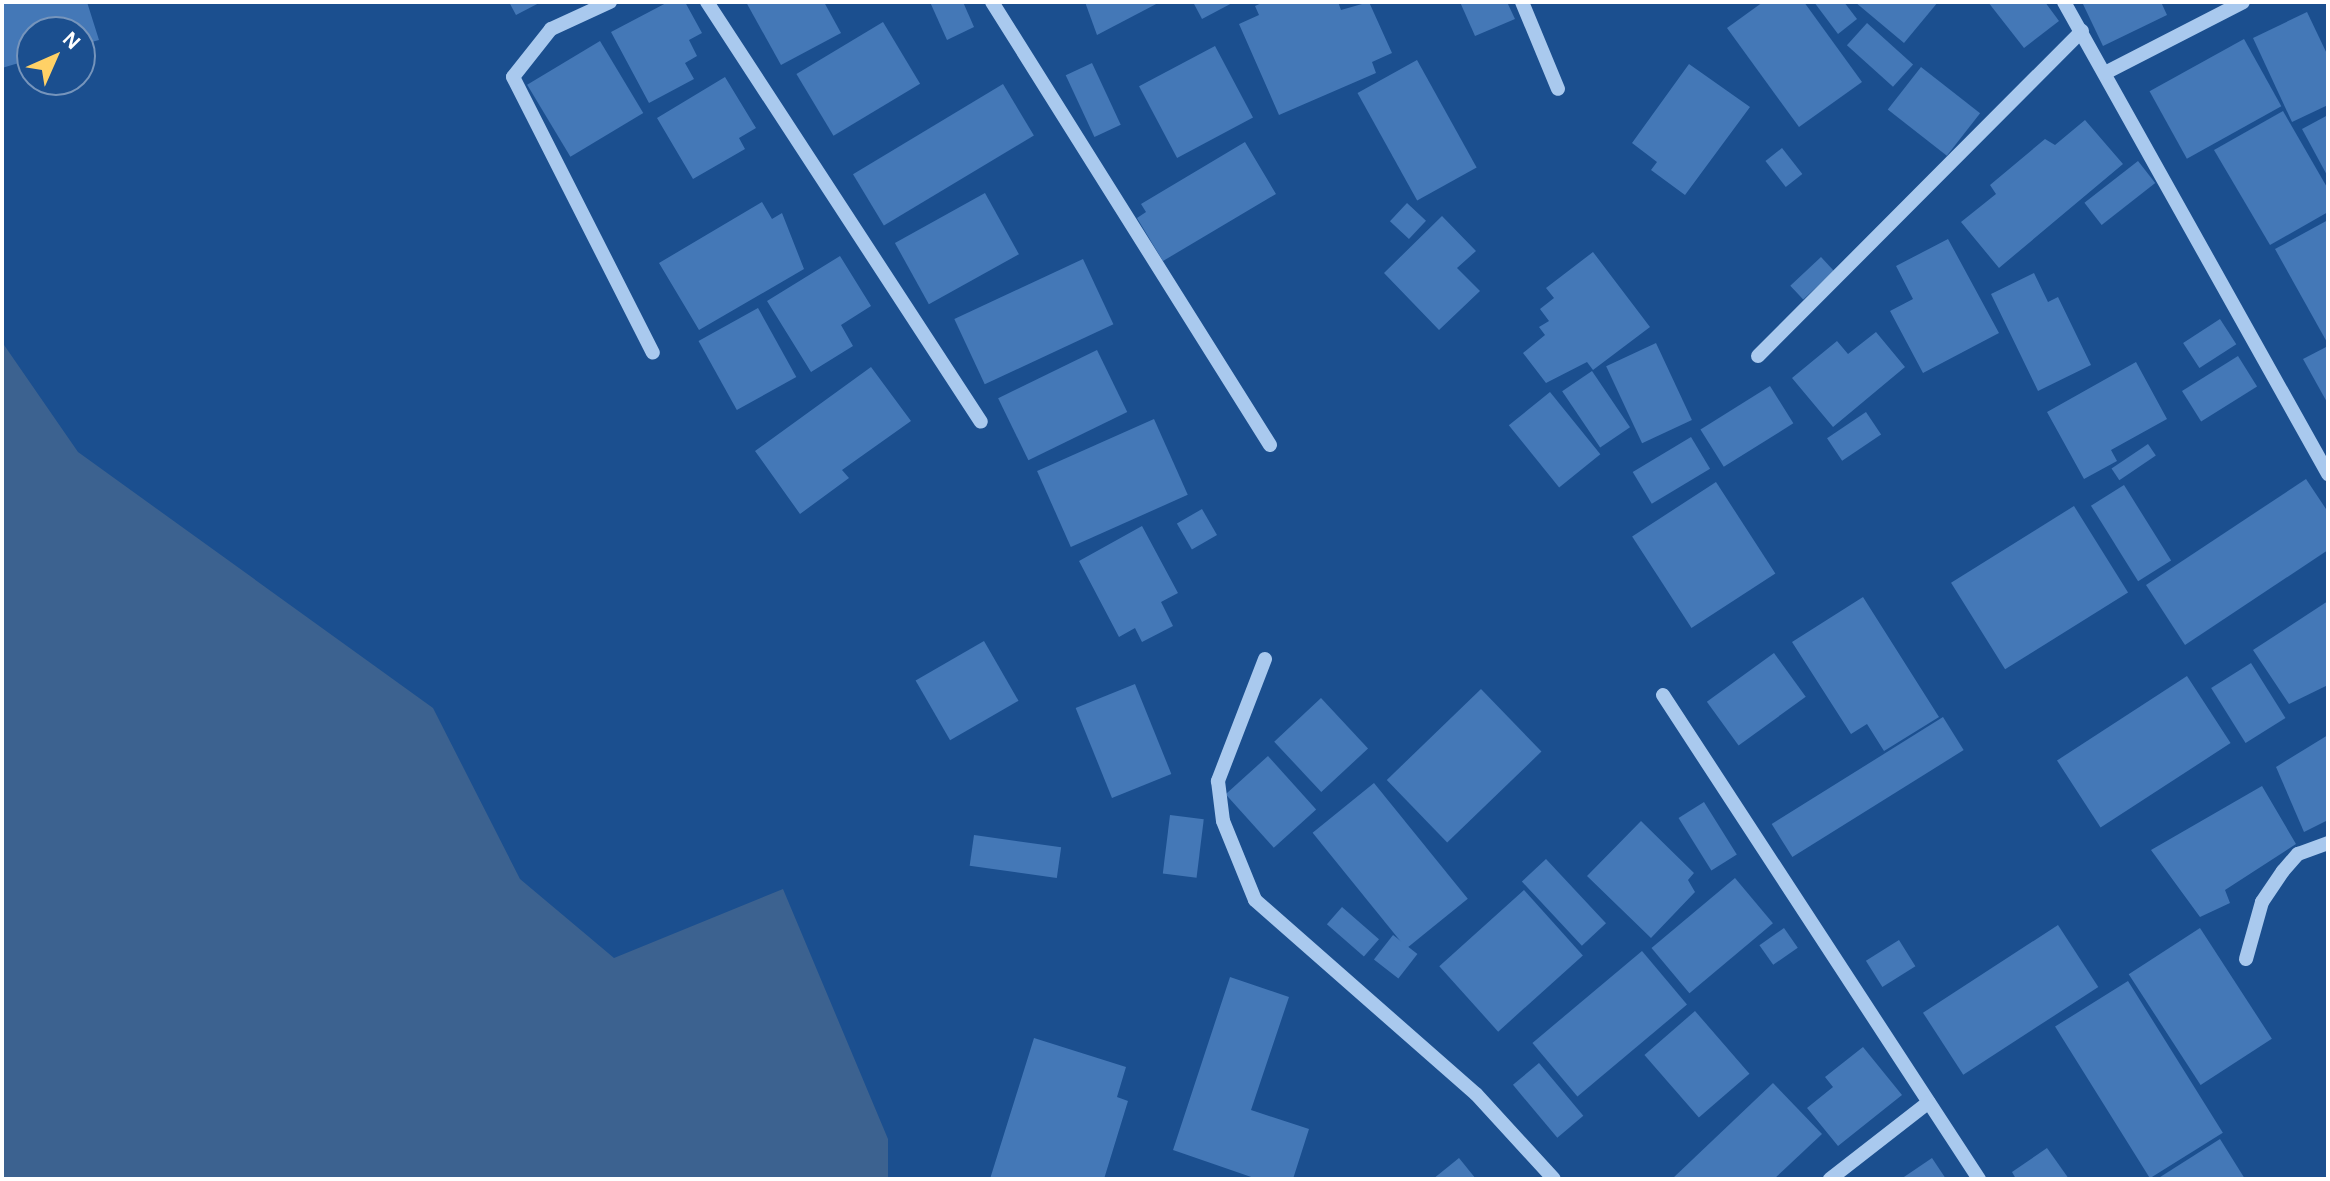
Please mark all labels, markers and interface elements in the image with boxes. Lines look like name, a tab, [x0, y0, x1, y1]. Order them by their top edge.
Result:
north arrow	[16, 16, 96, 96]
text: N	[58, 27, 85, 54]

